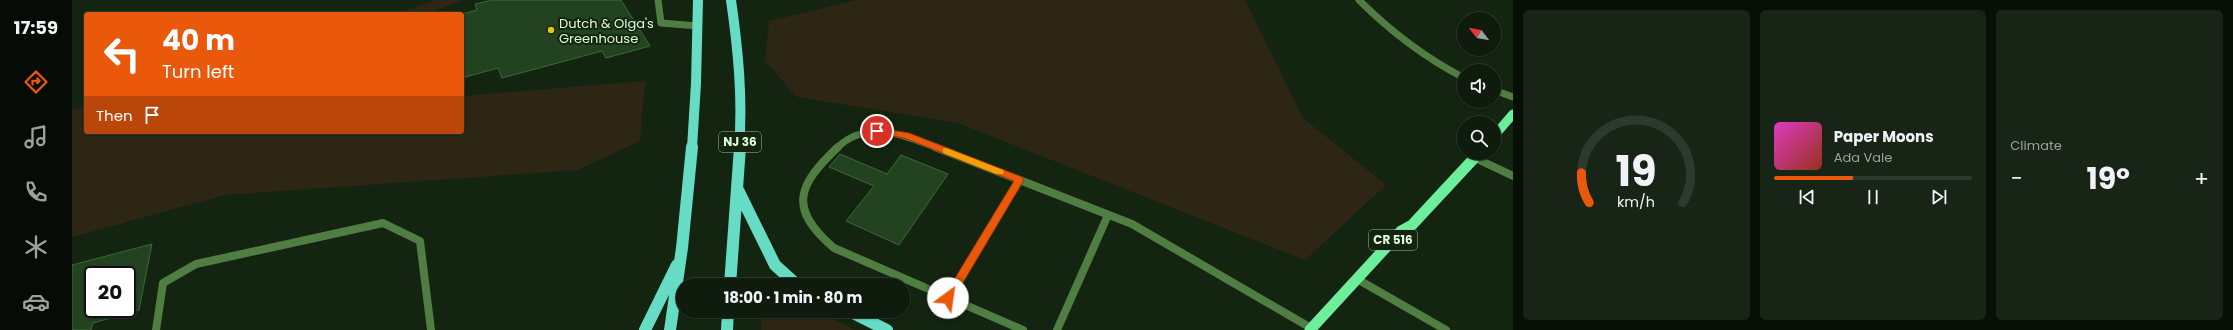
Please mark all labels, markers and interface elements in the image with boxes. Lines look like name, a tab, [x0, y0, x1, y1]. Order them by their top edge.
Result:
north arrow	[1457, 12, 1501, 56]
map controls	[1457, 12, 1501, 160]
place label: Dutch & Olga's Greenhouse	[559, 14, 654, 48]
text: 17:59	[14, 15, 58, 40]
text: 40 m	[162, 21, 235, 60]
marker: Dutch & Olga's Greenhouse	[546, 25, 556, 35]
icon: left	[96, 28, 148, 80]
text: Turn left	[162, 59, 234, 84]
button: sound	[1457, 64, 1501, 108]
icon: directions	[22, 68, 50, 96]
icon: arrive	[141, 104, 163, 126]
text: Then	[96, 105, 133, 126]
pin	[860, 114, 894, 148]
button: search	[1457, 116, 1501, 160]
icon: arrive	[866, 120, 888, 142]
icon: music	[22, 123, 50, 151]
text: Paper Moons	[1834, 126, 1934, 147]
road number: NJ 36	[719, 132, 761, 152]
text: Climate	[2010, 136, 2062, 155]
text: 19	[1616, 142, 1657, 201]
text: Ada Vale	[1834, 148, 1892, 167]
text: 19°	[2086, 157, 2130, 200]
text: −	[2010, 163, 2022, 194]
text: +	[2194, 163, 2209, 194]
icon: phone	[22, 178, 50, 206]
icon: previous	[1796, 186, 1818, 208]
icon: pause	[1862, 186, 1884, 208]
icon: next	[1928, 186, 1950, 208]
text: km/h	[1617, 192, 1655, 212]
road number: CR 516	[1369, 230, 1417, 250]
icon: climate	[22, 233, 50, 261]
speed limit sign: 20	[84, 266, 136, 318]
position arrow	[927, 277, 969, 319]
text: 18:00 · 1 min · 80 m	[724, 287, 862, 308]
icon: car	[22, 288, 50, 316]

